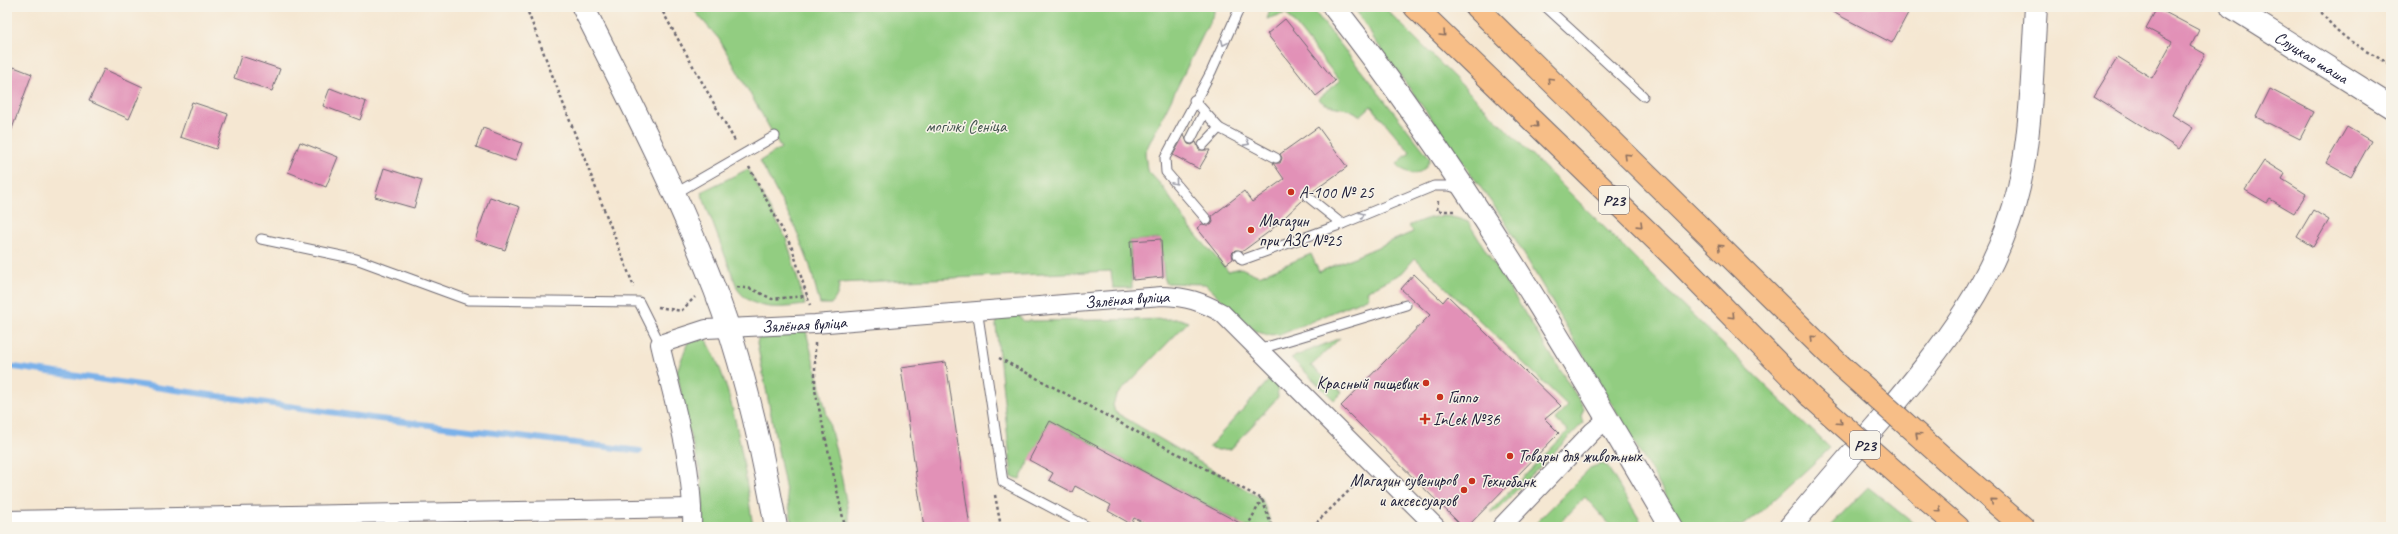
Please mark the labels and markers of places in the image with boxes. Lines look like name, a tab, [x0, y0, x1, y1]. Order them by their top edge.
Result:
place label: А-100 № 25	[1299, 182, 1375, 203]
marker: А-100 № 25	[1286, 187, 1296, 197]
place label: Магазин при АЗС №25	[1259, 210, 1343, 251]
marker: Магазин при АЗС №25	[1246, 225, 1256, 235]
place label: Красный пищевик	[1316, 373, 1420, 394]
marker: Красный пищевик	[1421, 378, 1431, 388]
place label: Гиппо	[1448, 387, 1479, 408]
marker: Гиппо	[1435, 392, 1445, 402]
place label: InLek №36	[1433, 409, 1501, 430]
marker: InLek №36	[1420, 414, 1430, 424]
place label: Товары для животных	[1518, 446, 1642, 467]
marker: Товары для животных	[1505, 451, 1515, 461]
place label: Магазин сувениров и аксессуаров	[1350, 470, 1460, 511]
place label: Технобанк	[1480, 471, 1537, 492]
marker: Технобанк	[1467, 476, 1477, 486]
marker: Магазин сувениров и аксессуаров	[1459, 485, 1469, 495]

